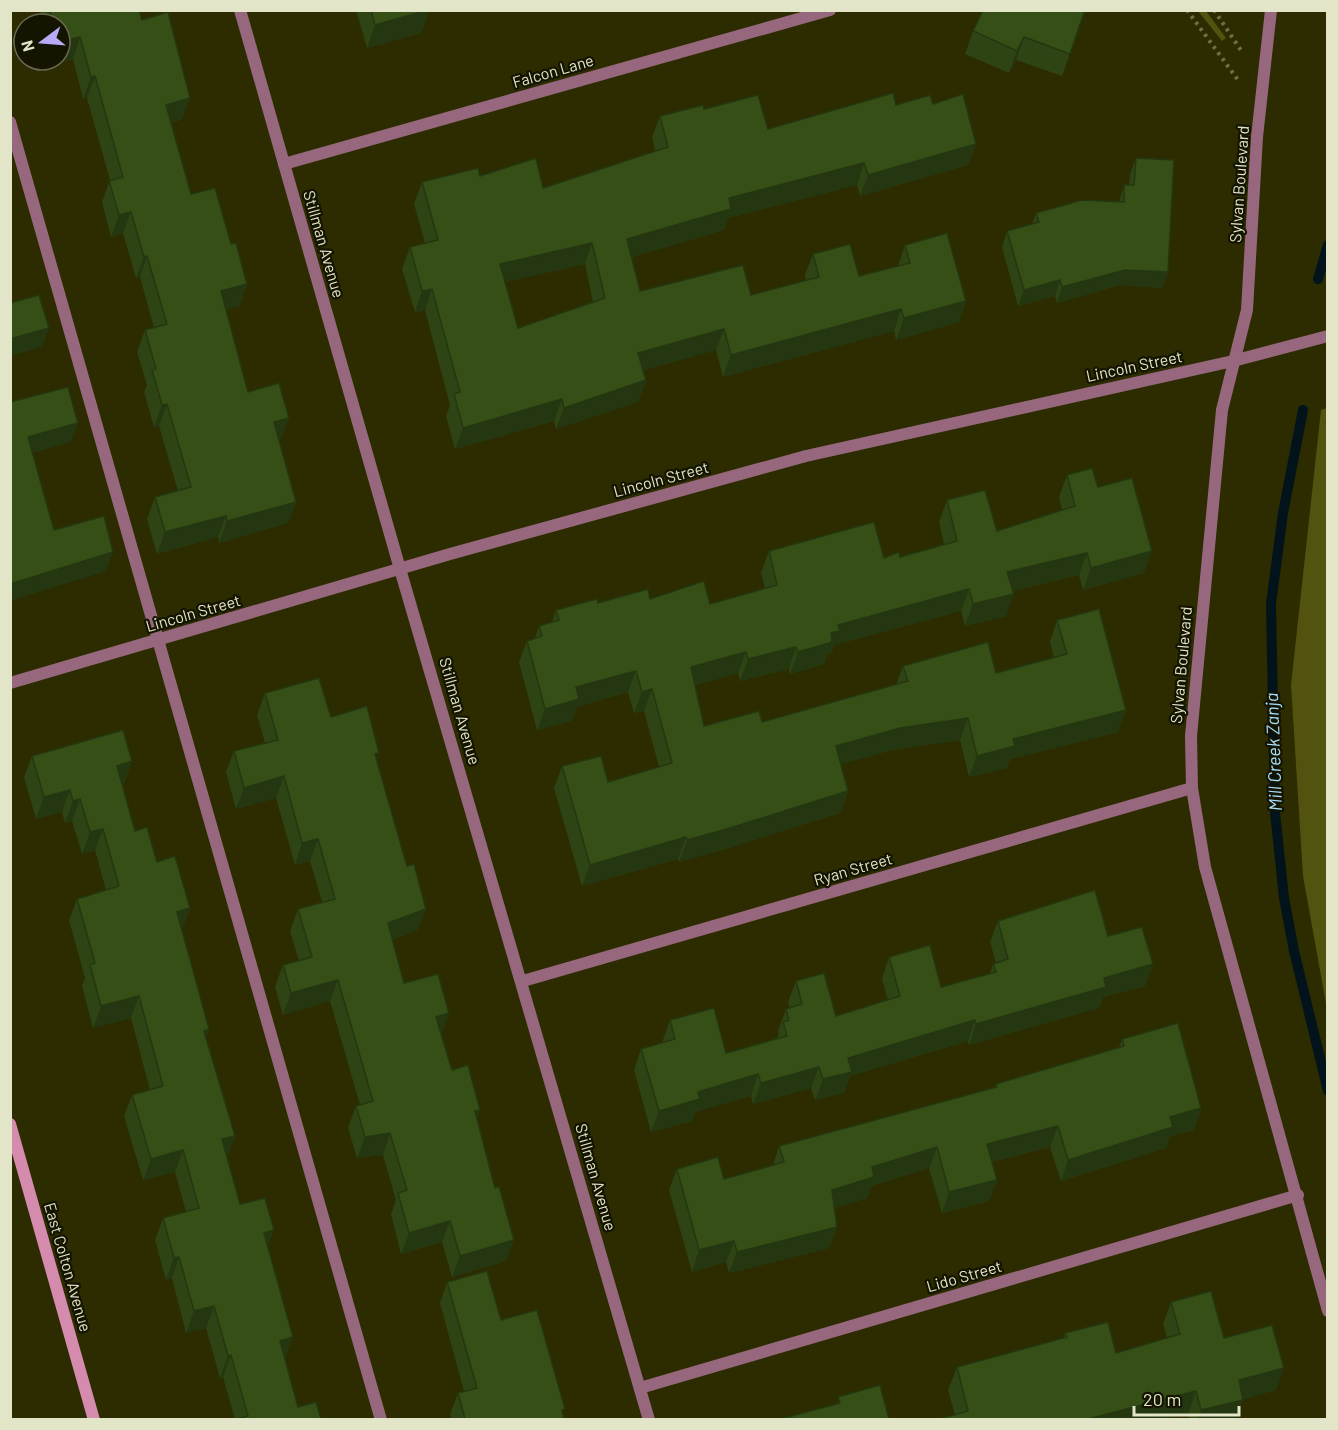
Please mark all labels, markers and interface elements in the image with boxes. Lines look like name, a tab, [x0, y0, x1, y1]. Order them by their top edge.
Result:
north arrow	[12, 12, 72, 72]
text: N	[17, 39, 38, 54]
street label: Falcon Lane	[510, 50, 596, 91]
street label: Sylvan Boulevard	[1225, 125, 1252, 243]
street label: Stillman Avenue	[300, 188, 349, 300]
street label: Lincoln Street	[1084, 346, 1184, 385]
street label: Lincoln Street	[611, 457, 711, 500]
street label: Lincoln Street	[143, 590, 243, 635]
street label: Sylvan Boulevard	[1166, 606, 1195, 724]
street label: Stillman Avenue	[436, 655, 485, 767]
water label: Mill Creek Zanja	[1260, 692, 1286, 812]
street label: Ryan Street	[811, 848, 894, 889]
street label: Stillman Avenue	[572, 1121, 621, 1233]
street label: East Colton Avenue	[41, 1200, 96, 1334]
street label: Lido Street	[924, 1256, 1004, 1295]
scale bar	[1134, 1379, 1239, 1417]
text: 20 m	[1143, 1388, 1181, 1410]

